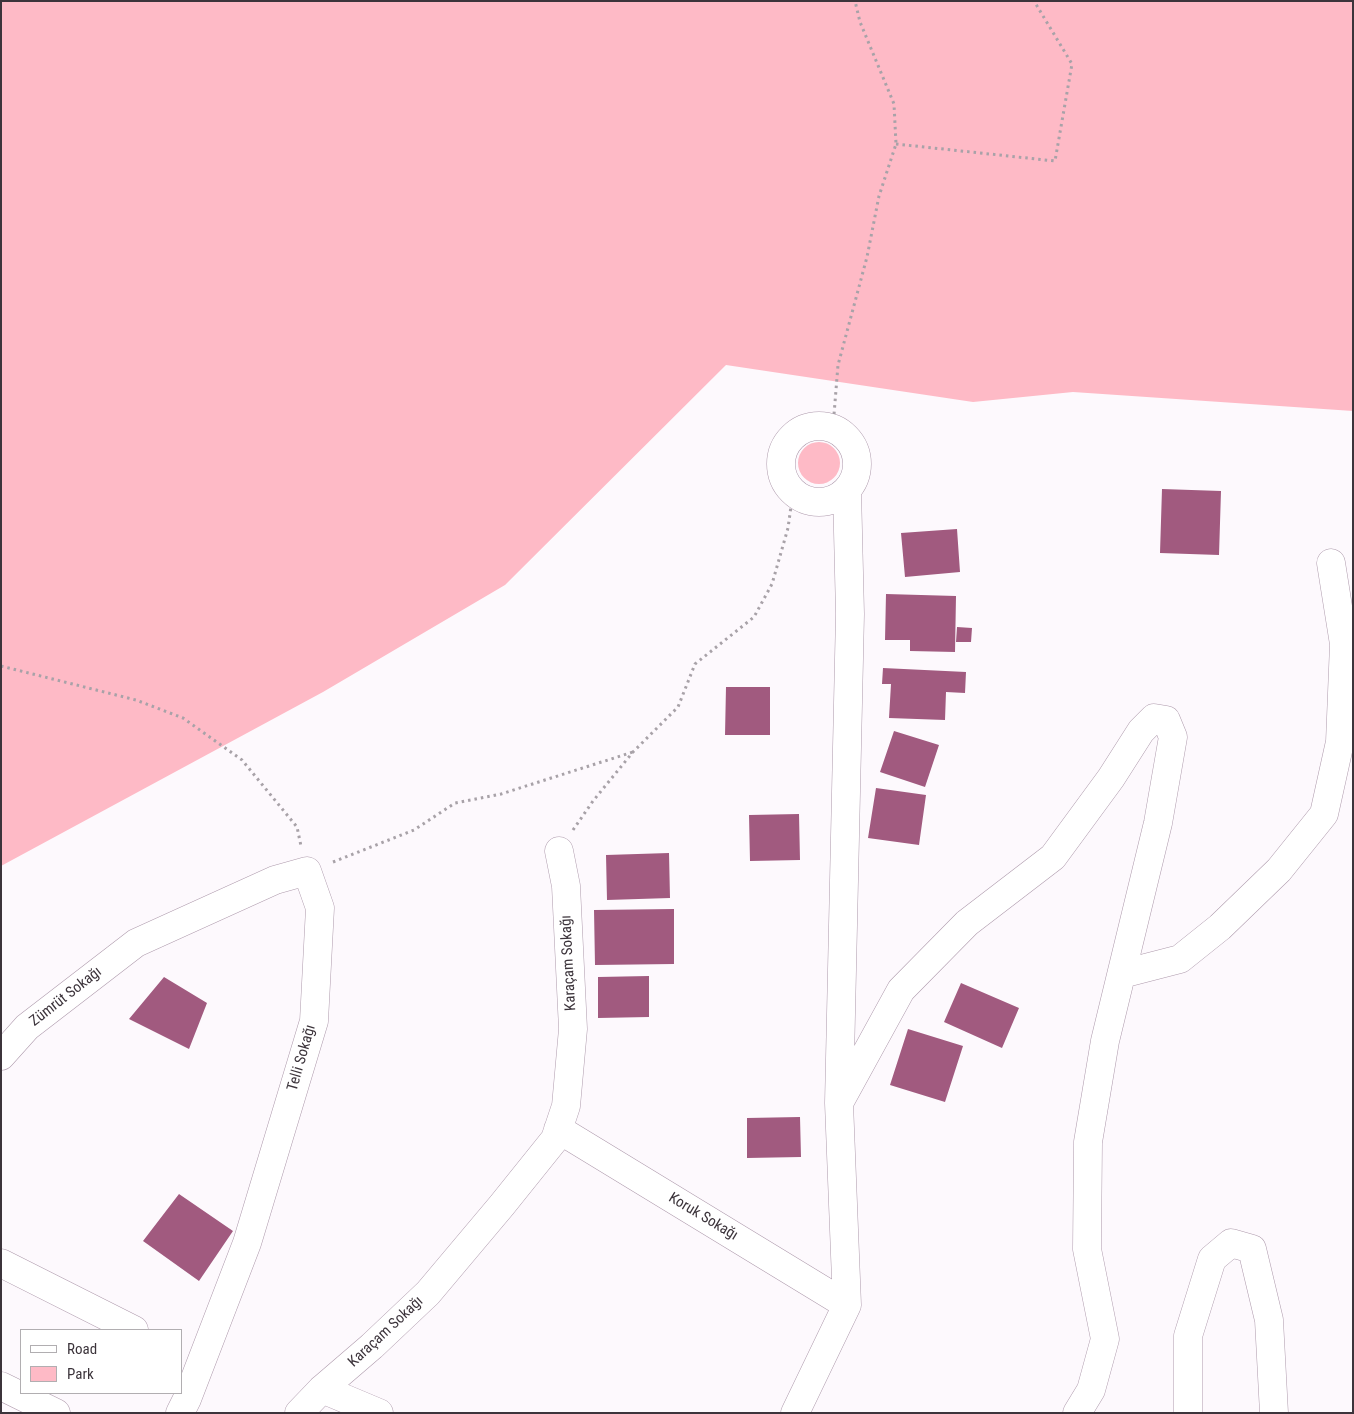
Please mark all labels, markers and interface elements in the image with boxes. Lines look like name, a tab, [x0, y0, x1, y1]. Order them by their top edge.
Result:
street label: Karaçam Sokağı	[558, 915, 580, 1011]
street label: Zümrüt Sokağı	[27, 963, 105, 1031]
street label: Telli Sokağı	[284, 1023, 320, 1093]
street label: Koruk Sokağı	[665, 1189, 741, 1245]
street label: Karaçam Sokağı	[345, 1293, 427, 1371]
legend	[20, 1329, 182, 1394]
text: Road	[67, 1340, 97, 1358]
text: Park	[67, 1365, 94, 1383]

